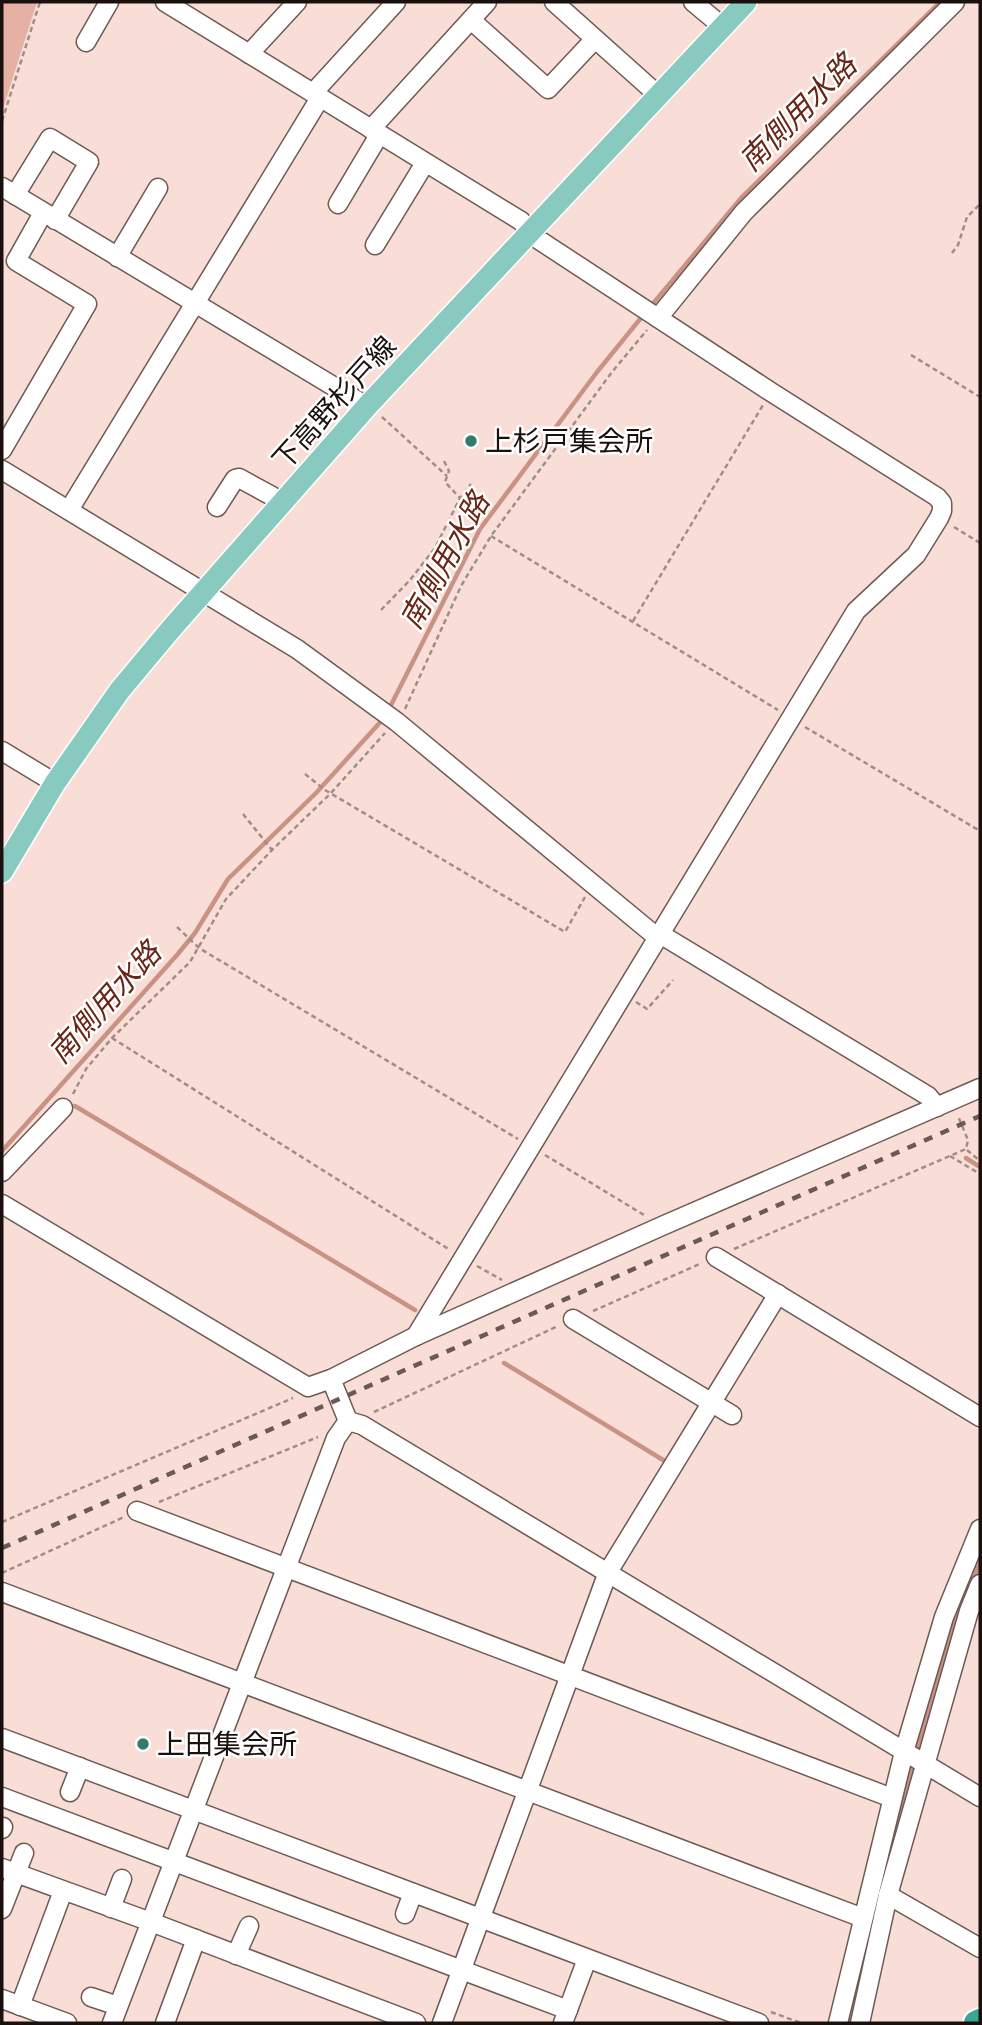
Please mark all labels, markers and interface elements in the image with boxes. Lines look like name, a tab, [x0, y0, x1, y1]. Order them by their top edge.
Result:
water label: 南側用水路	[732, 45, 866, 179]
street label: 下高野杉戸線	[266, 330, 403, 477]
place label: 上杉戸集会所	[485, 425, 653, 458]
marker: 上杉戸集会所	[463, 433, 479, 449]
water label: 南側用水路	[393, 484, 499, 635]
water label: 南側用水路	[41, 933, 171, 1071]
place label: 上田集会所	[157, 1728, 297, 1761]
marker: 上田集会所	[135, 1736, 151, 1752]

